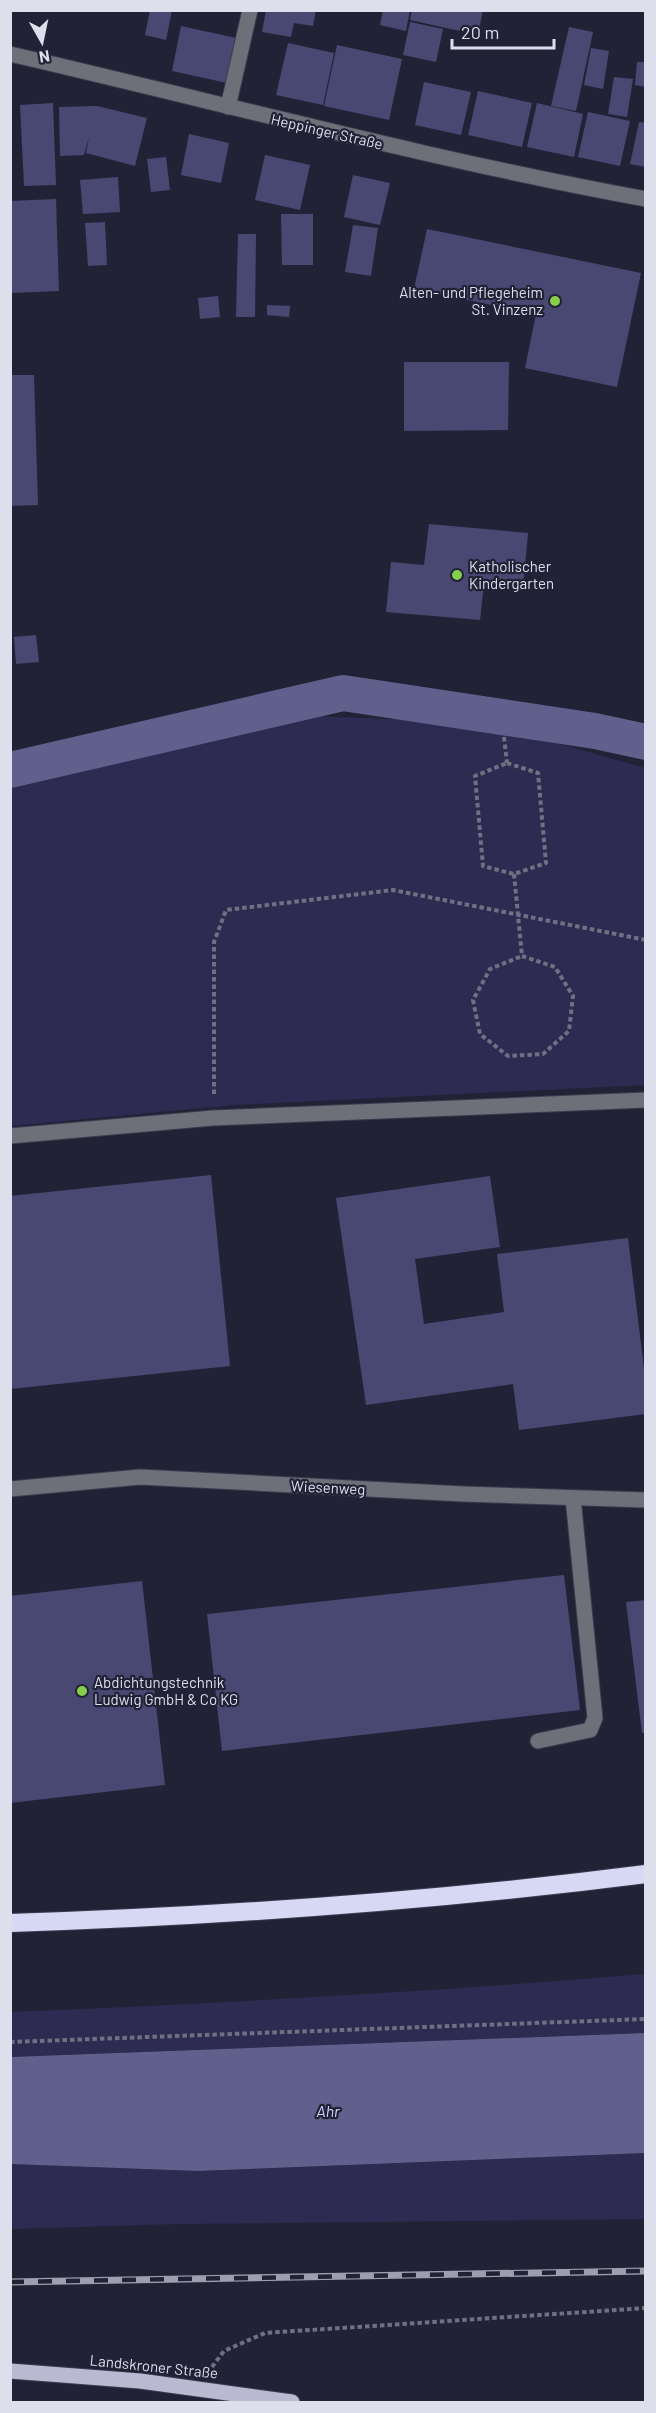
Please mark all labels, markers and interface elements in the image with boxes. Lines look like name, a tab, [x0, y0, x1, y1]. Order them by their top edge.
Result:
north arrow	[12, 12, 72, 72]
scale bar	[452, 12, 554, 50]
text: 20 m	[461, 21, 499, 43]
text: N	[38, 47, 51, 68]
street label: Heppinger Straße	[269, 109, 385, 153]
place label: Alten- und Pflegeheim St. Vinzenz	[399, 283, 543, 318]
marker: Alten- und Pflegeheim St. Vinzenz	[548, 294, 562, 308]
place label: Katholischer Kindergarten	[469, 557, 554, 592]
marker: Katholischer Kindergarten	[450, 568, 464, 582]
street label: Wiesenweg	[290, 1476, 366, 1498]
place label: Abdichtungstechnik Ludwig GmbH & Co KG	[94, 1673, 238, 1708]
marker: Abdichtungstechnik Ludwig GmbH & Co KG	[75, 1684, 89, 1698]
water label: Ahr	[316, 2101, 341, 2120]
street label: Landskroner Straße	[89, 2350, 219, 2382]

